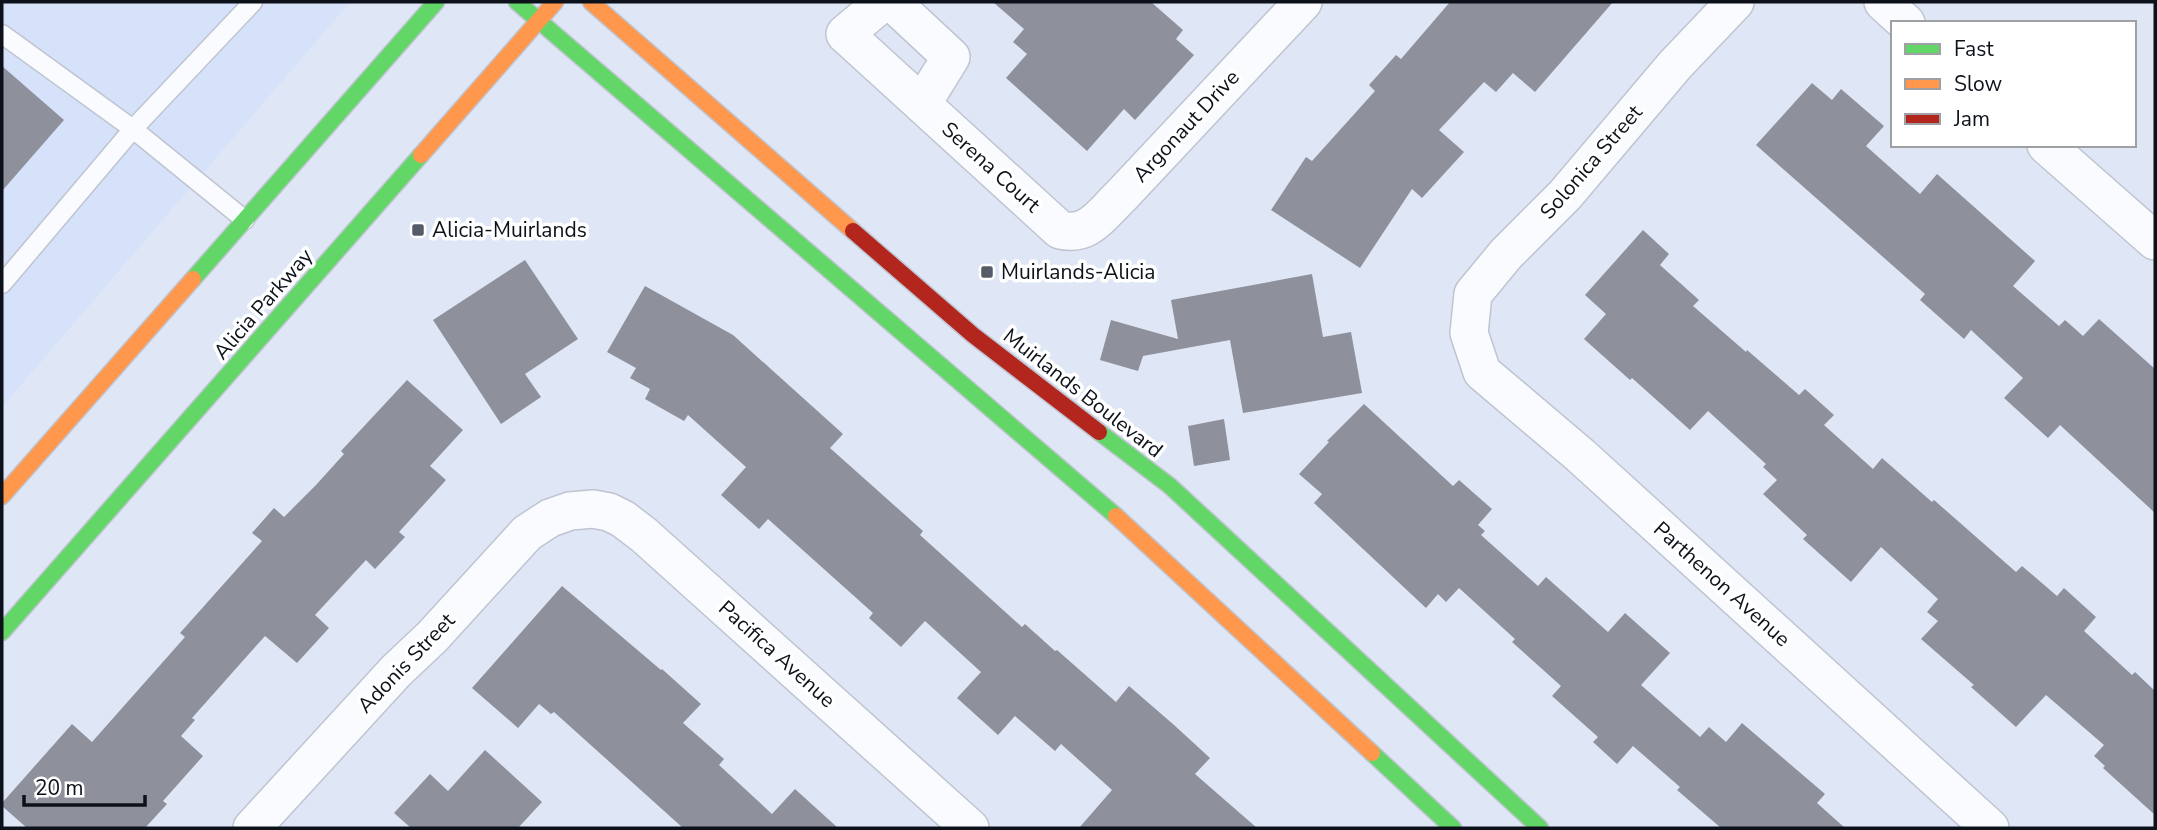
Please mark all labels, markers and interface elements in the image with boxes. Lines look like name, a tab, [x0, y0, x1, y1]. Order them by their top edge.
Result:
legend	[1891, 21, 2136, 147]
text: Fast	[1954, 35, 1994, 63]
street label: Argonaut Drive	[1127, 64, 1245, 188]
text: Slow	[1954, 70, 2003, 98]
street label: Solonica Street	[1534, 99, 1649, 225]
text: Jam	[1953, 105, 1990, 133]
street label: Serena Court	[936, 115, 1047, 219]
place label: Alicia-Muirlands	[432, 216, 587, 244]
marker: Alicia-Muirlands	[410, 222, 426, 238]
street label: Alicia Parkway	[207, 242, 319, 365]
place label: Muirlands-Alicia	[1001, 258, 1155, 286]
marker: Muirlands-Alicia	[979, 264, 995, 280]
street label: Muirlands Boulevard	[997, 322, 1169, 464]
street label: Parthenon Avenue	[1648, 515, 1796, 653]
street label: Pacifica Avenue	[713, 594, 841, 714]
street label: Adonis Street	[351, 607, 461, 719]
scale bar	[24, 764, 145, 808]
text: 20 m	[35, 774, 84, 802]

